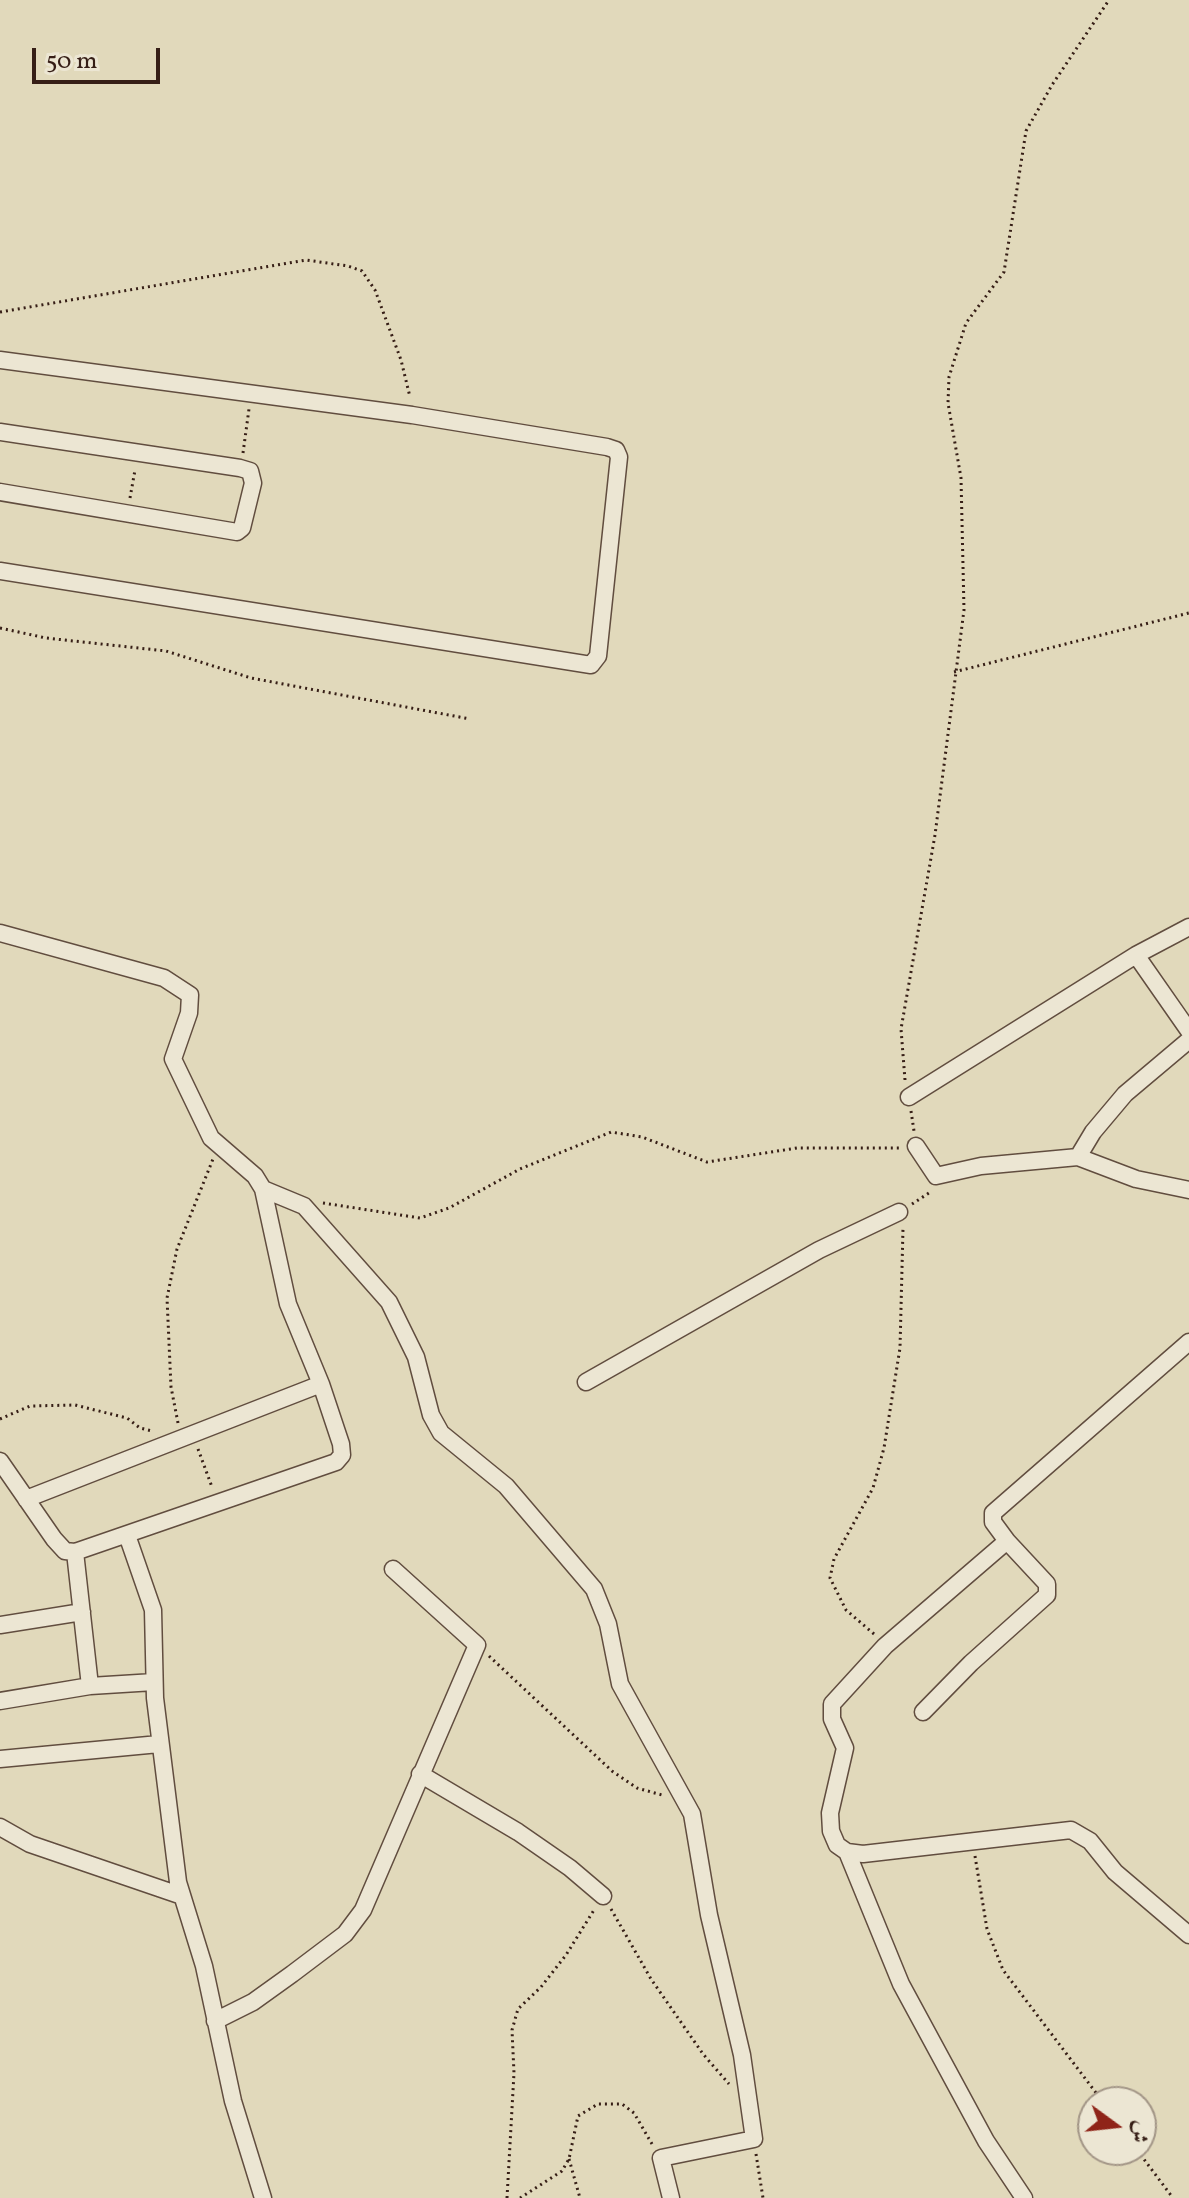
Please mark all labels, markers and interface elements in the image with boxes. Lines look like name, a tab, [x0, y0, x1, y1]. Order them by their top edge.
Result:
scale bar	[36, 32, 164, 82]
text: 50 m	[46, 45, 98, 79]
north arrow	[1077, 2086, 1157, 2166]
text: ش	[1121, 2117, 1157, 2146]

